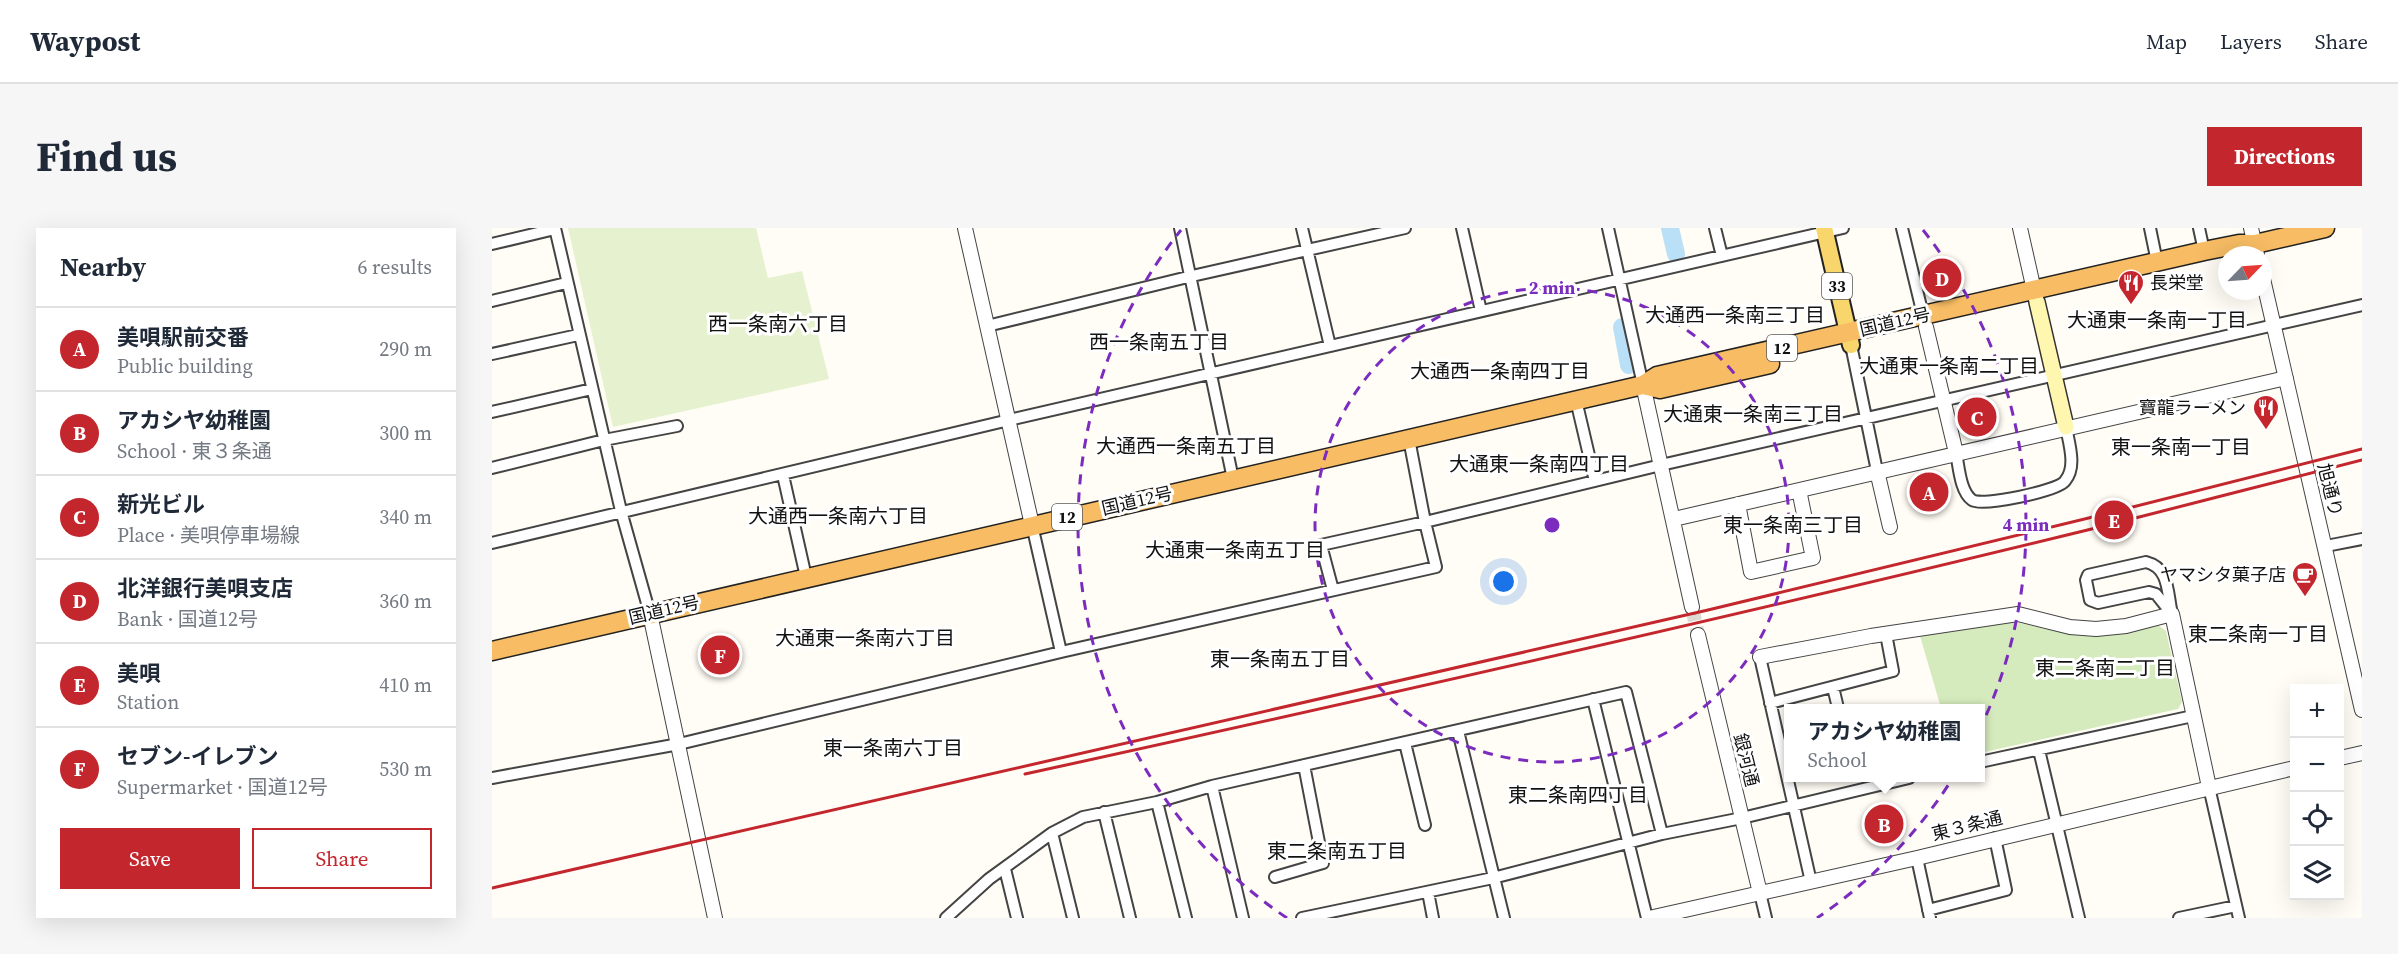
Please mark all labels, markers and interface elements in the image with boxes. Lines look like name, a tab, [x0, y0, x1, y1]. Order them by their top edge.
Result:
text: Waypost	[30, 22, 140, 60]
text: Map	[2146, 27, 2187, 56]
text: Layers	[2220, 27, 2282, 56]
text: Share	[2315, 27, 2368, 56]
text: Find us	[36, 127, 177, 185]
button: Directions	[2207, 127, 2362, 186]
north arrow	[2218, 246, 2272, 300]
text: Nearby	[60, 249, 146, 285]
text: 6 results	[357, 253, 432, 281]
pin: D	[1922, 256, 1962, 300]
restaurant icon: 長栄堂	[2116, 268, 2146, 306]
place label: 長栄堂	[2150, 270, 2204, 295]
road number: 33	[1822, 273, 1852, 299]
text: 2 min	[1529, 275, 1575, 300]
district label: 大通西一条南三丁目	[1645, 301, 1825, 329]
street label: 国道12号	[1857, 301, 1933, 342]
district label: 大通東一条南一丁目	[2067, 306, 2247, 334]
district label: 西一条南六丁目	[708, 310, 848, 338]
text: 美唄駅前交番	[117, 322, 249, 352]
district label: 西一条南五丁目	[1089, 328, 1229, 356]
text: A	[73, 335, 86, 363]
text: 290 m	[379, 335, 432, 363]
road number: 12	[1767, 335, 1797, 361]
text: Public building	[117, 352, 253, 380]
district label: 大通東一条南二丁目	[1859, 352, 2039, 380]
district label: 大通西一条南四丁目	[1410, 357, 1590, 385]
restaurant icon: 寶龍ラーメン	[2251, 393, 2281, 431]
pin: C	[1958, 394, 1996, 440]
place label: 寶龍ラーメン	[2139, 395, 2246, 420]
district label: 大通東一条南三丁目	[1663, 400, 1843, 428]
text: アカシヤ幼稚園	[117, 405, 271, 435]
text: B	[73, 419, 86, 447]
text: 300 m	[379, 419, 432, 447]
district label: 大通西一条南五丁目	[1096, 432, 1276, 460]
district label: 東一条南一丁目	[2111, 433, 2251, 461]
text: School · 東３条通	[117, 437, 272, 465]
district label: 大通東一条南四丁目	[1449, 450, 1629, 478]
street label: 旭通り	[2312, 461, 2349, 519]
pin: A	[1910, 470, 1948, 514]
street label: 国道12号	[1099, 480, 1175, 521]
text: 新光ビル	[117, 489, 205, 519]
pin: E	[2094, 498, 2134, 542]
district label: 大通西一条南六丁目	[748, 502, 928, 530]
text: C	[73, 503, 86, 531]
text: 340 m	[379, 503, 432, 531]
road number: 12	[1052, 504, 1082, 530]
district label: 東一条南三丁目	[1723, 511, 1863, 539]
text: 4 min	[2003, 512, 2049, 537]
centre of rings	[1542, 515, 1562, 535]
text: Place · 美唄停車場線	[117, 521, 300, 549]
district label: 大通東一条南五丁目	[1145, 536, 1325, 564]
cafe icon: ヤマシタ菓子店	[2290, 560, 2320, 598]
place label: ヤマシタ菓子店	[2160, 562, 2286, 587]
your location	[1489, 567, 1518, 596]
text: 北洋銀行美唄支店	[117, 573, 293, 603]
text: D	[72, 587, 87, 615]
text: 360 m	[379, 587, 432, 615]
street label: 国道12号	[626, 589, 702, 630]
text: Bank · 国道12号	[117, 605, 258, 633]
district label: 東二条南一丁目	[2188, 620, 2328, 648]
district label: 大通東一条南六丁目	[775, 624, 955, 652]
pin: F	[700, 632, 740, 678]
district label: 東一条南五丁目	[1210, 645, 1350, 673]
district label: 東二条南二丁目	[2035, 654, 2175, 682]
text: 美唄	[117, 658, 161, 688]
text: E	[74, 671, 85, 699]
text: 410 m	[379, 671, 432, 699]
map controls	[2290, 684, 2344, 900]
button: +	[2290, 684, 2344, 738]
text: Station	[117, 688, 179, 716]
popup	[1784, 704, 1985, 782]
text: アカシヤ幼稚園	[1807, 716, 1962, 746]
street label: 銀河通	[1728, 731, 1765, 789]
district label: 東一条南六丁目	[823, 734, 963, 762]
button: −	[2290, 738, 2344, 792]
text: セブン-イレブン	[117, 741, 278, 771]
text: School	[1807, 746, 1867, 774]
text: F	[74, 755, 85, 783]
text: 530 m	[379, 755, 432, 783]
text: Supermarket · 国道12号	[117, 773, 328, 801]
district label: 東二条南四丁目	[1508, 781, 1648, 809]
button: locate	[2290, 792, 2344, 846]
pin: B	[1864, 802, 1904, 846]
street label: 東３条通	[1929, 805, 2005, 846]
button: Save	[60, 828, 240, 889]
button: Share	[252, 828, 432, 889]
district label: 東二条南五丁目	[1267, 837, 1407, 865]
button: layers	[2290, 846, 2344, 900]

